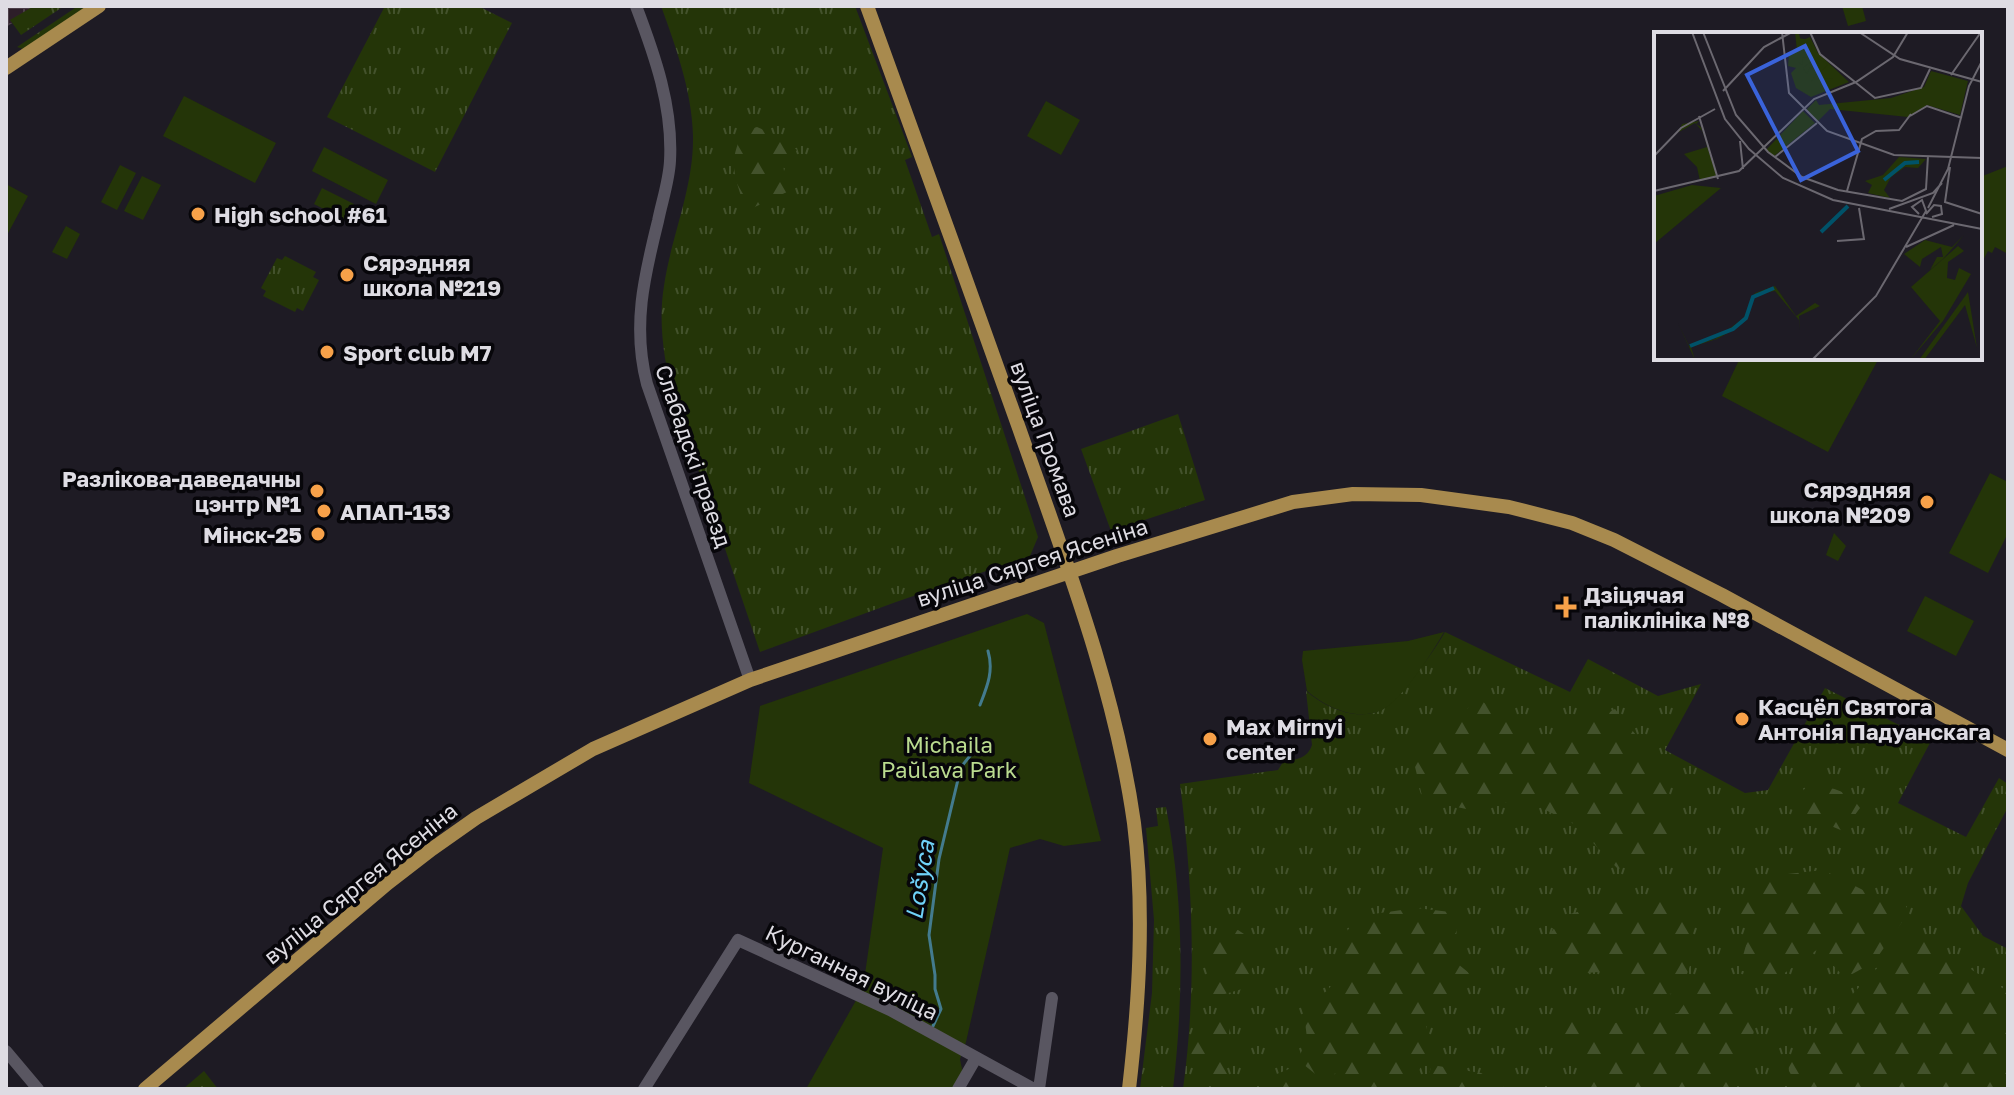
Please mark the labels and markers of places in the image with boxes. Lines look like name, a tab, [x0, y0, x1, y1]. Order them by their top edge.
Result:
place label: High school #61	[214, 201, 387, 228]
marker: High school #61	[189, 205, 207, 223]
place label: Сярэдняя школа №219	[363, 249, 501, 301]
marker: Сярэдняя школа №219	[338, 266, 356, 284]
place label: Sport club M7	[343, 339, 492, 366]
marker: Sport club M7	[318, 343, 336, 361]
place label: Разлікова-даведачны цэнтр №1	[62, 465, 301, 517]
place label: Сярэдняя школа №209	[1770, 476, 1911, 528]
marker: Разлікова-даведачны цэнтр №1	[308, 482, 326, 500]
marker: Сярэдняя школа №209	[1918, 493, 1936, 511]
place label: АПАП-153	[340, 498, 451, 525]
marker: АПАП-153	[315, 502, 333, 520]
place label: Мінск-25	[203, 521, 302, 548]
marker: Мінск-25	[309, 525, 327, 543]
place label: Дзіцячая паліклініка №8	[1584, 581, 1750, 633]
marker: Дзіцячая паліклініка №8	[1555, 596, 1577, 618]
place label: Касцёл Святога Антонія Падуанскага	[1758, 693, 1991, 745]
marker: Касцёл Святога Антонія Падуанскага	[1733, 710, 1751, 728]
place label: Max Mirnyi center	[1226, 713, 1343, 765]
marker: Max Mirnyi center	[1201, 730, 1219, 748]

